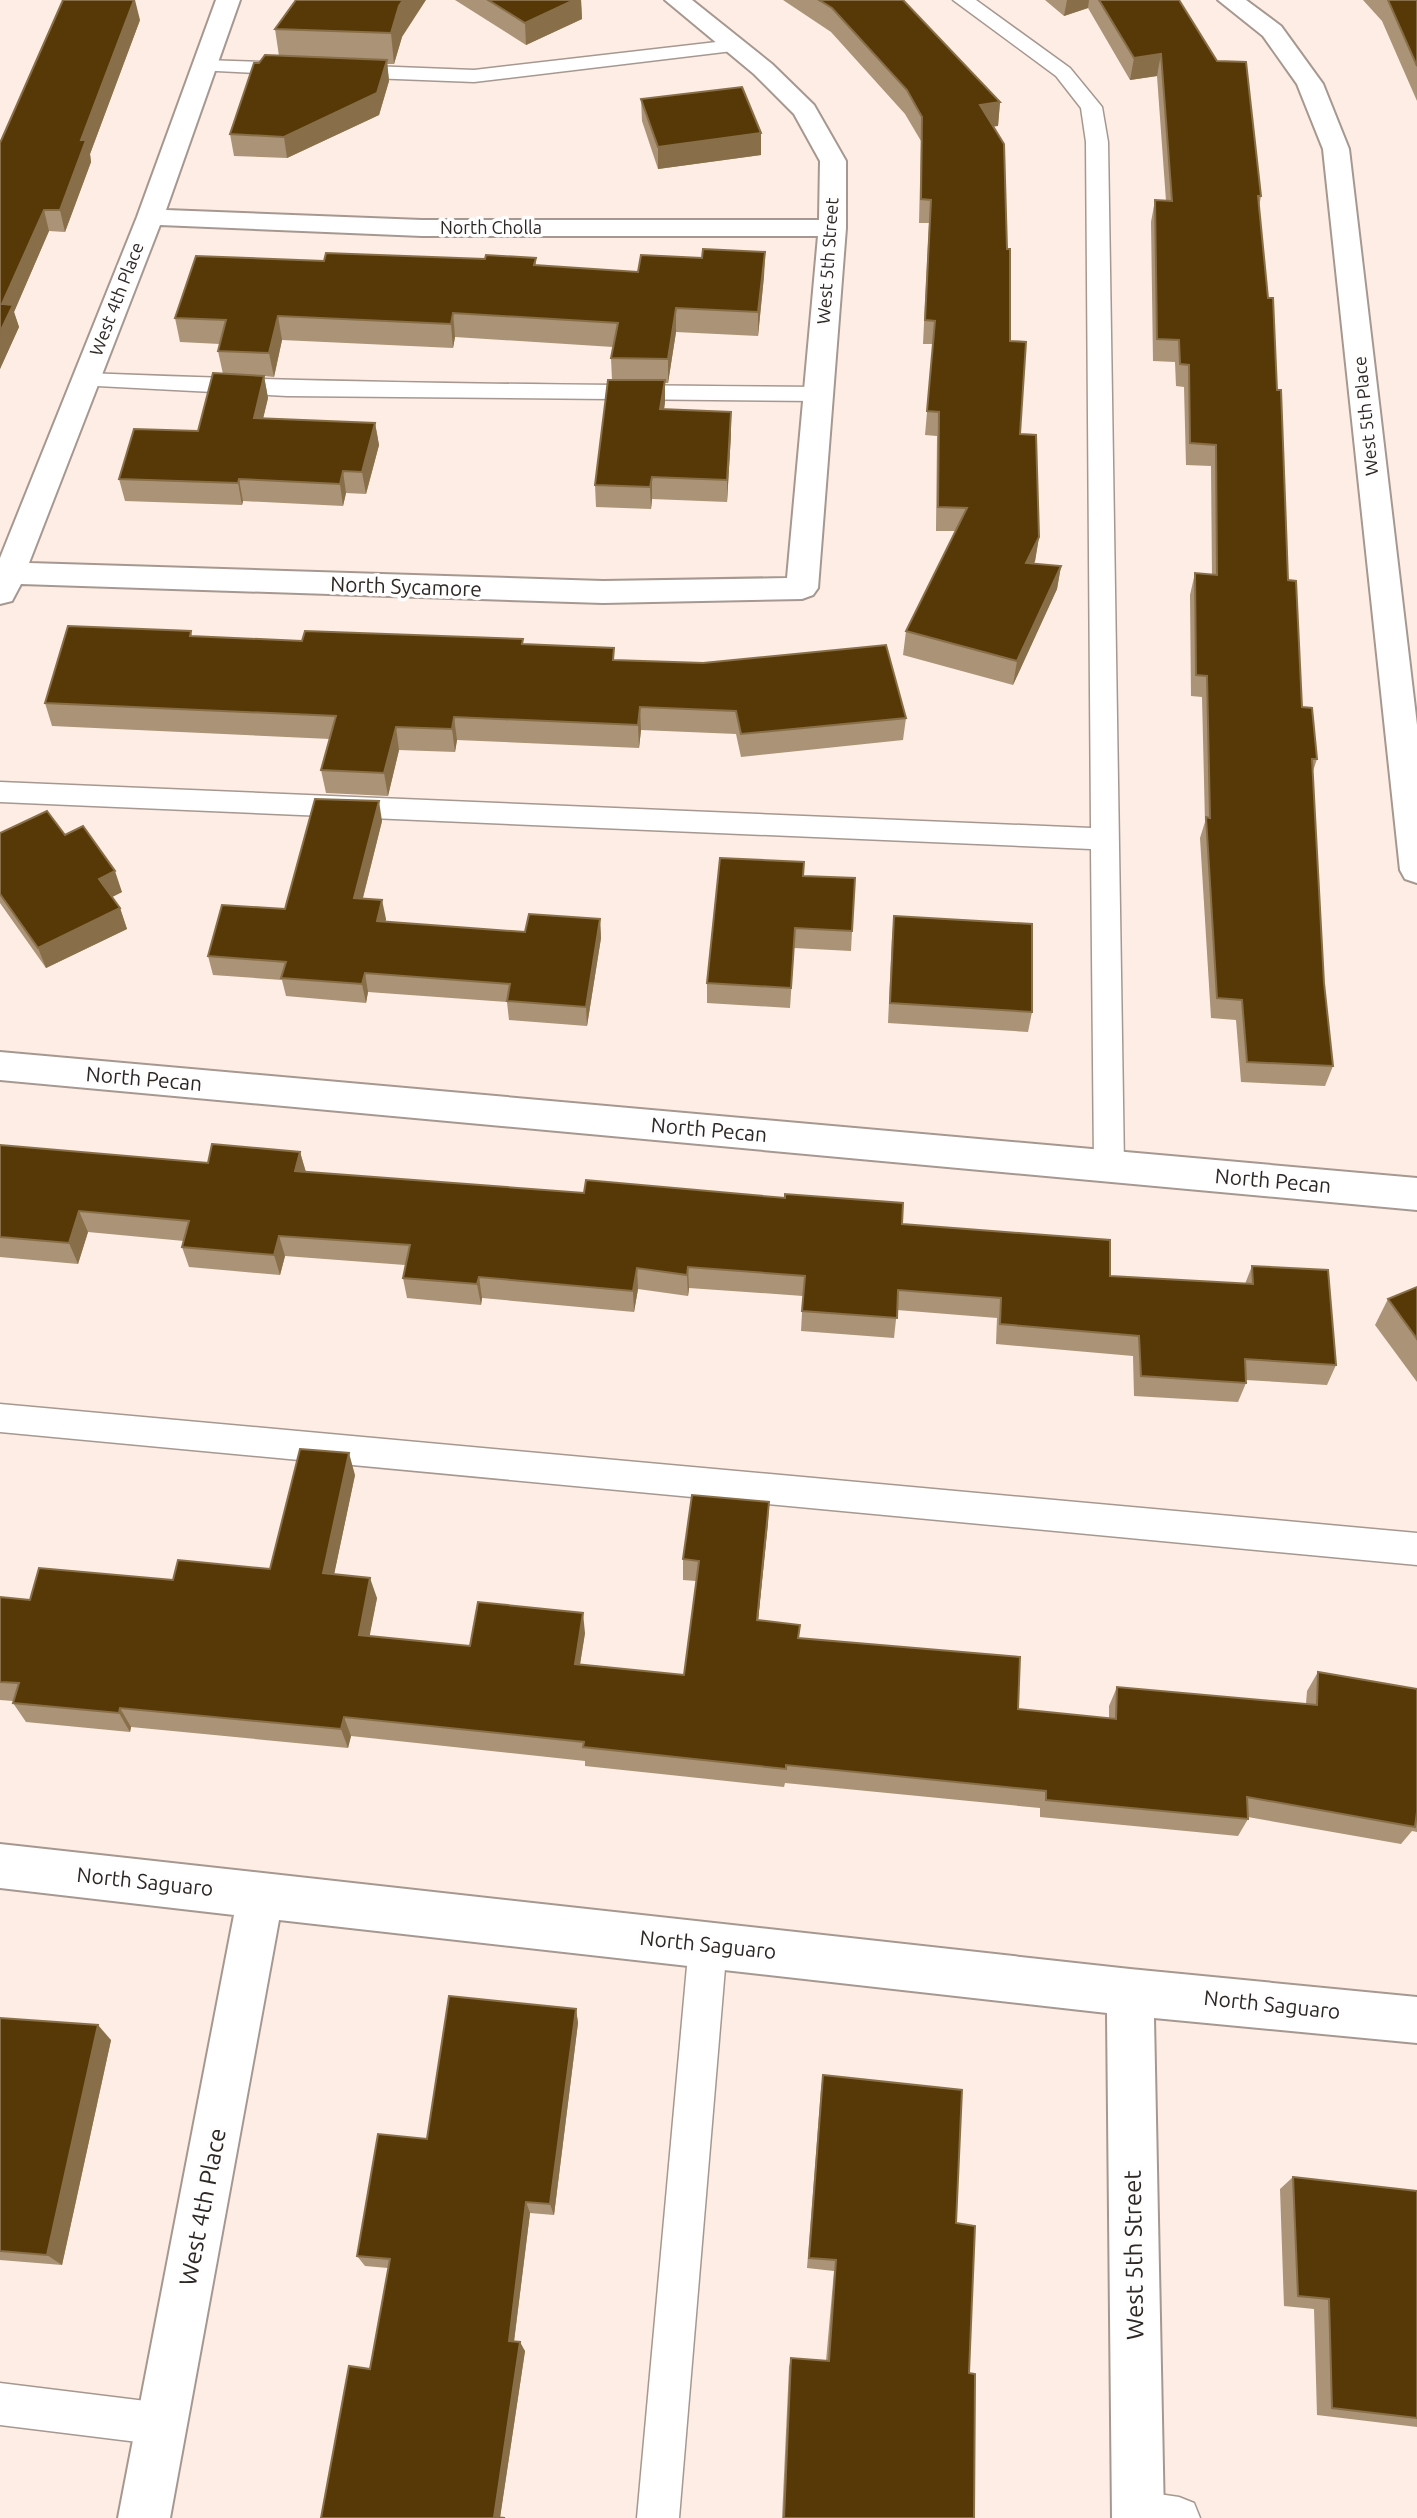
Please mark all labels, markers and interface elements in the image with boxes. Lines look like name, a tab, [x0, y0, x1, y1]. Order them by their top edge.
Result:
street label: West 5th Street	[813, 197, 841, 325]
street label: North Cholla	[440, 217, 542, 237]
street label: West 4th Place	[85, 239, 147, 358]
street label: West 5th Place	[1349, 355, 1381, 477]
street label: North Sycamore	[330, 571, 482, 601]
street label: North Pecan	[85, 1061, 203, 1095]
street label: North Pecan	[650, 1112, 768, 1146]
street label: North Pecan	[1214, 1163, 1332, 1197]
street label: North Saguaro	[76, 1862, 215, 1900]
street label: North Saguaro	[639, 1925, 778, 1963]
street label: North Saguaro	[1203, 1985, 1342, 2023]
street label: West 4th Place	[174, 2126, 231, 2288]
street label: West 5th Street	[1119, 2169, 1148, 2340]

